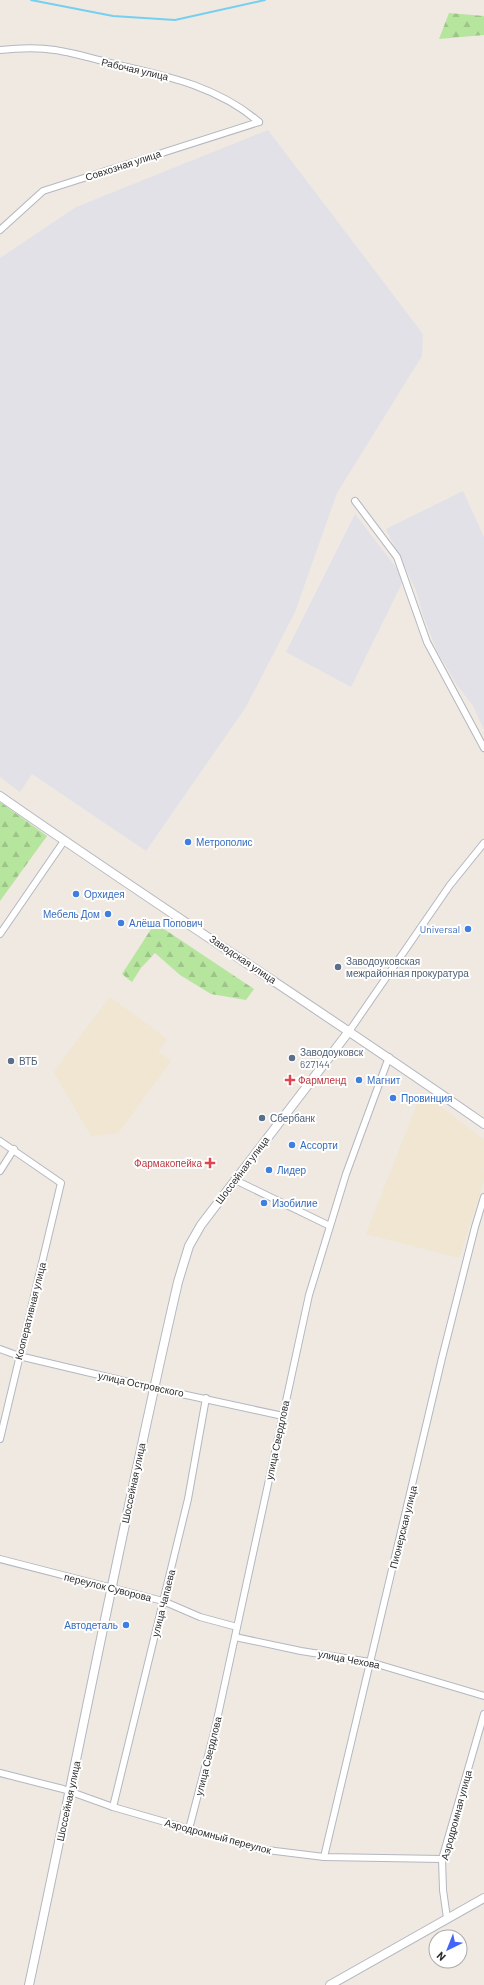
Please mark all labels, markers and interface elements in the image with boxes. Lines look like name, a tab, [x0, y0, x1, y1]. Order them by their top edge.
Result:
street label: Рабочая улица	[100, 55, 170, 83]
street label: Совхозная улица	[84, 147, 163, 183]
place label: Метрополис	[196, 836, 253, 848]
marker: Метрополис	[183, 837, 193, 847]
place label: Орхидея	[84, 888, 125, 900]
marker: Орхидея	[71, 889, 81, 899]
place label: Мебель Дом	[43, 908, 100, 920]
marker: Мебель Дом	[103, 909, 113, 919]
place label: Алёша Попович	[129, 917, 202, 929]
marker: Алёша Попович	[116, 918, 126, 928]
place label: Universal	[420, 923, 460, 935]
marker: Universal	[463, 924, 473, 934]
street label: Заводская улица	[207, 932, 279, 986]
place label: Заводоуковская межрайонная прокуратура	[346, 955, 469, 979]
marker: Заводоуковская межрайонная прокуратура	[333, 962, 343, 972]
place label: Заводоуковск 627144	[300, 1046, 364, 1070]
marker: Заводоуковск 627144	[287, 1053, 297, 1063]
place label: ВТБ	[19, 1055, 38, 1067]
marker: ВТБ	[6, 1056, 16, 1066]
place label: Фармленд	[298, 1074, 347, 1086]
place label: Магнит	[367, 1074, 401, 1086]
marker: Фармленд	[285, 1075, 295, 1085]
marker: Магнит	[354, 1075, 364, 1085]
place label: Провинция	[401, 1092, 452, 1104]
marker: Провинция	[388, 1093, 398, 1103]
place label: Сбербанк	[270, 1112, 316, 1124]
marker: Сбербанк	[257, 1113, 267, 1123]
street label: Шоссейная улица	[213, 1133, 272, 1206]
place label: Ассорти	[300, 1139, 338, 1151]
marker: Ассорти	[287, 1140, 297, 1150]
place label: Фармакопейка	[134, 1157, 202, 1169]
marker: Фармакопейка	[205, 1158, 215, 1168]
place label: Лидер	[277, 1164, 307, 1176]
marker: Лидер	[264, 1165, 274, 1175]
place label: Изобилие	[272, 1197, 318, 1209]
marker: Изобилие	[259, 1198, 269, 1208]
street label: Кооперативная улица	[12, 1260, 48, 1361]
street label: улица Островского	[97, 1369, 185, 1399]
street label: улица Свердлова	[263, 1399, 291, 1481]
street label: Шоссейная улица	[119, 1441, 147, 1524]
street label: Пионерская улица	[387, 1484, 419, 1570]
street label: улица Чапаева	[149, 1568, 177, 1638]
street label: переулок Суворова	[63, 1570, 153, 1604]
place label: Автодеталь	[64, 1619, 118, 1631]
marker: Автодеталь	[121, 1620, 131, 1630]
street label: улица Чехова	[317, 1647, 381, 1671]
street label: улица Свердлова	[192, 1715, 224, 1797]
street label: Шоссейная улица	[54, 1759, 82, 1842]
street label: Аэродромная улица	[438, 1768, 474, 1861]
street label: Аэродромный переулок	[163, 1816, 273, 1856]
north arrow	[428, 1929, 468, 1969]
text: N	[434, 1949, 448, 1964]

